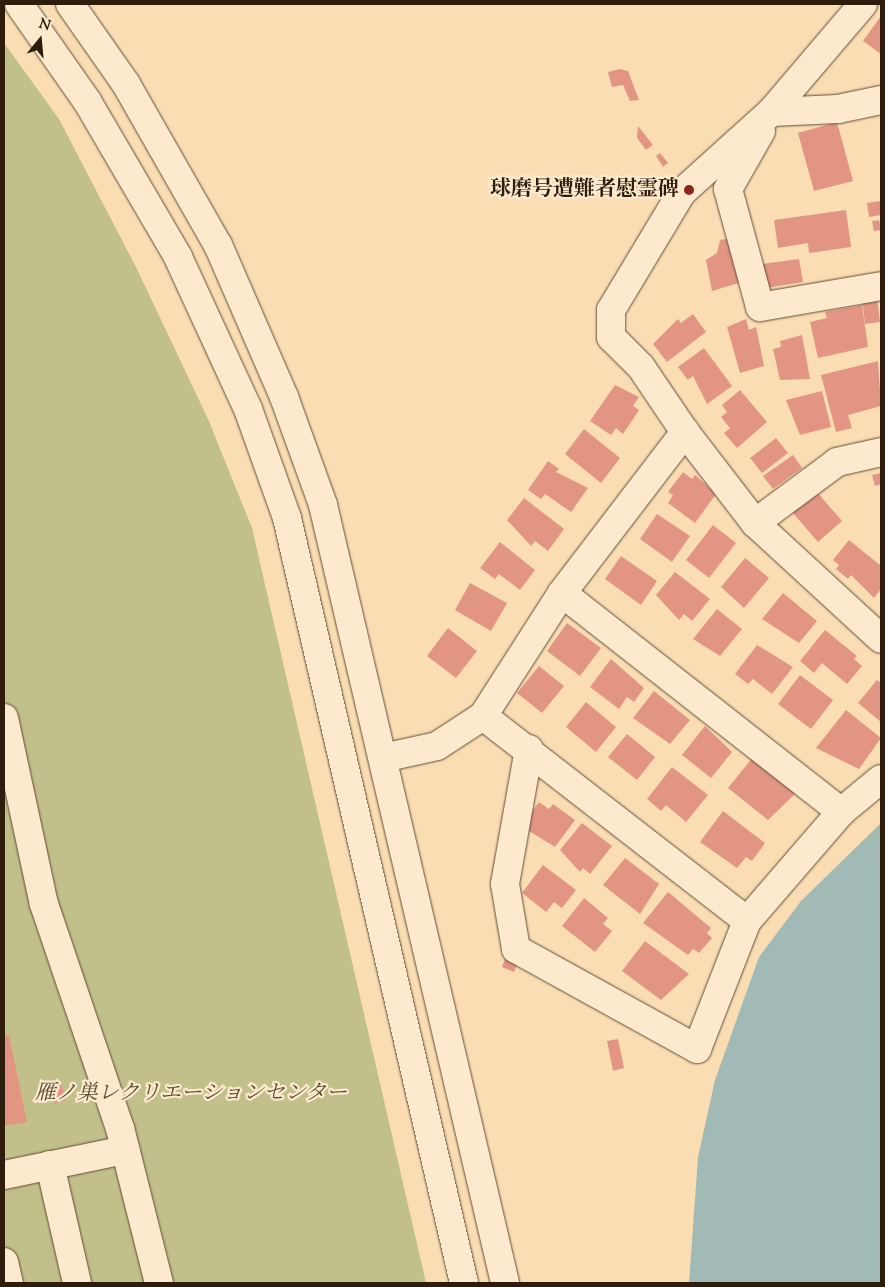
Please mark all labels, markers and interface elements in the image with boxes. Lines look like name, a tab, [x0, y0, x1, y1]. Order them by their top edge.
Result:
text: N	[36, 14, 53, 37]
north arrow	[15, 15, 65, 65]
place label: 球磨号遭難者慰霊碑	[490, 177, 679, 203]
marker: 球磨号遭難者慰霊碑	[683, 184, 695, 196]
park label: 雁ノ巣レクリエーションセンター	[34, 1081, 348, 1107]

